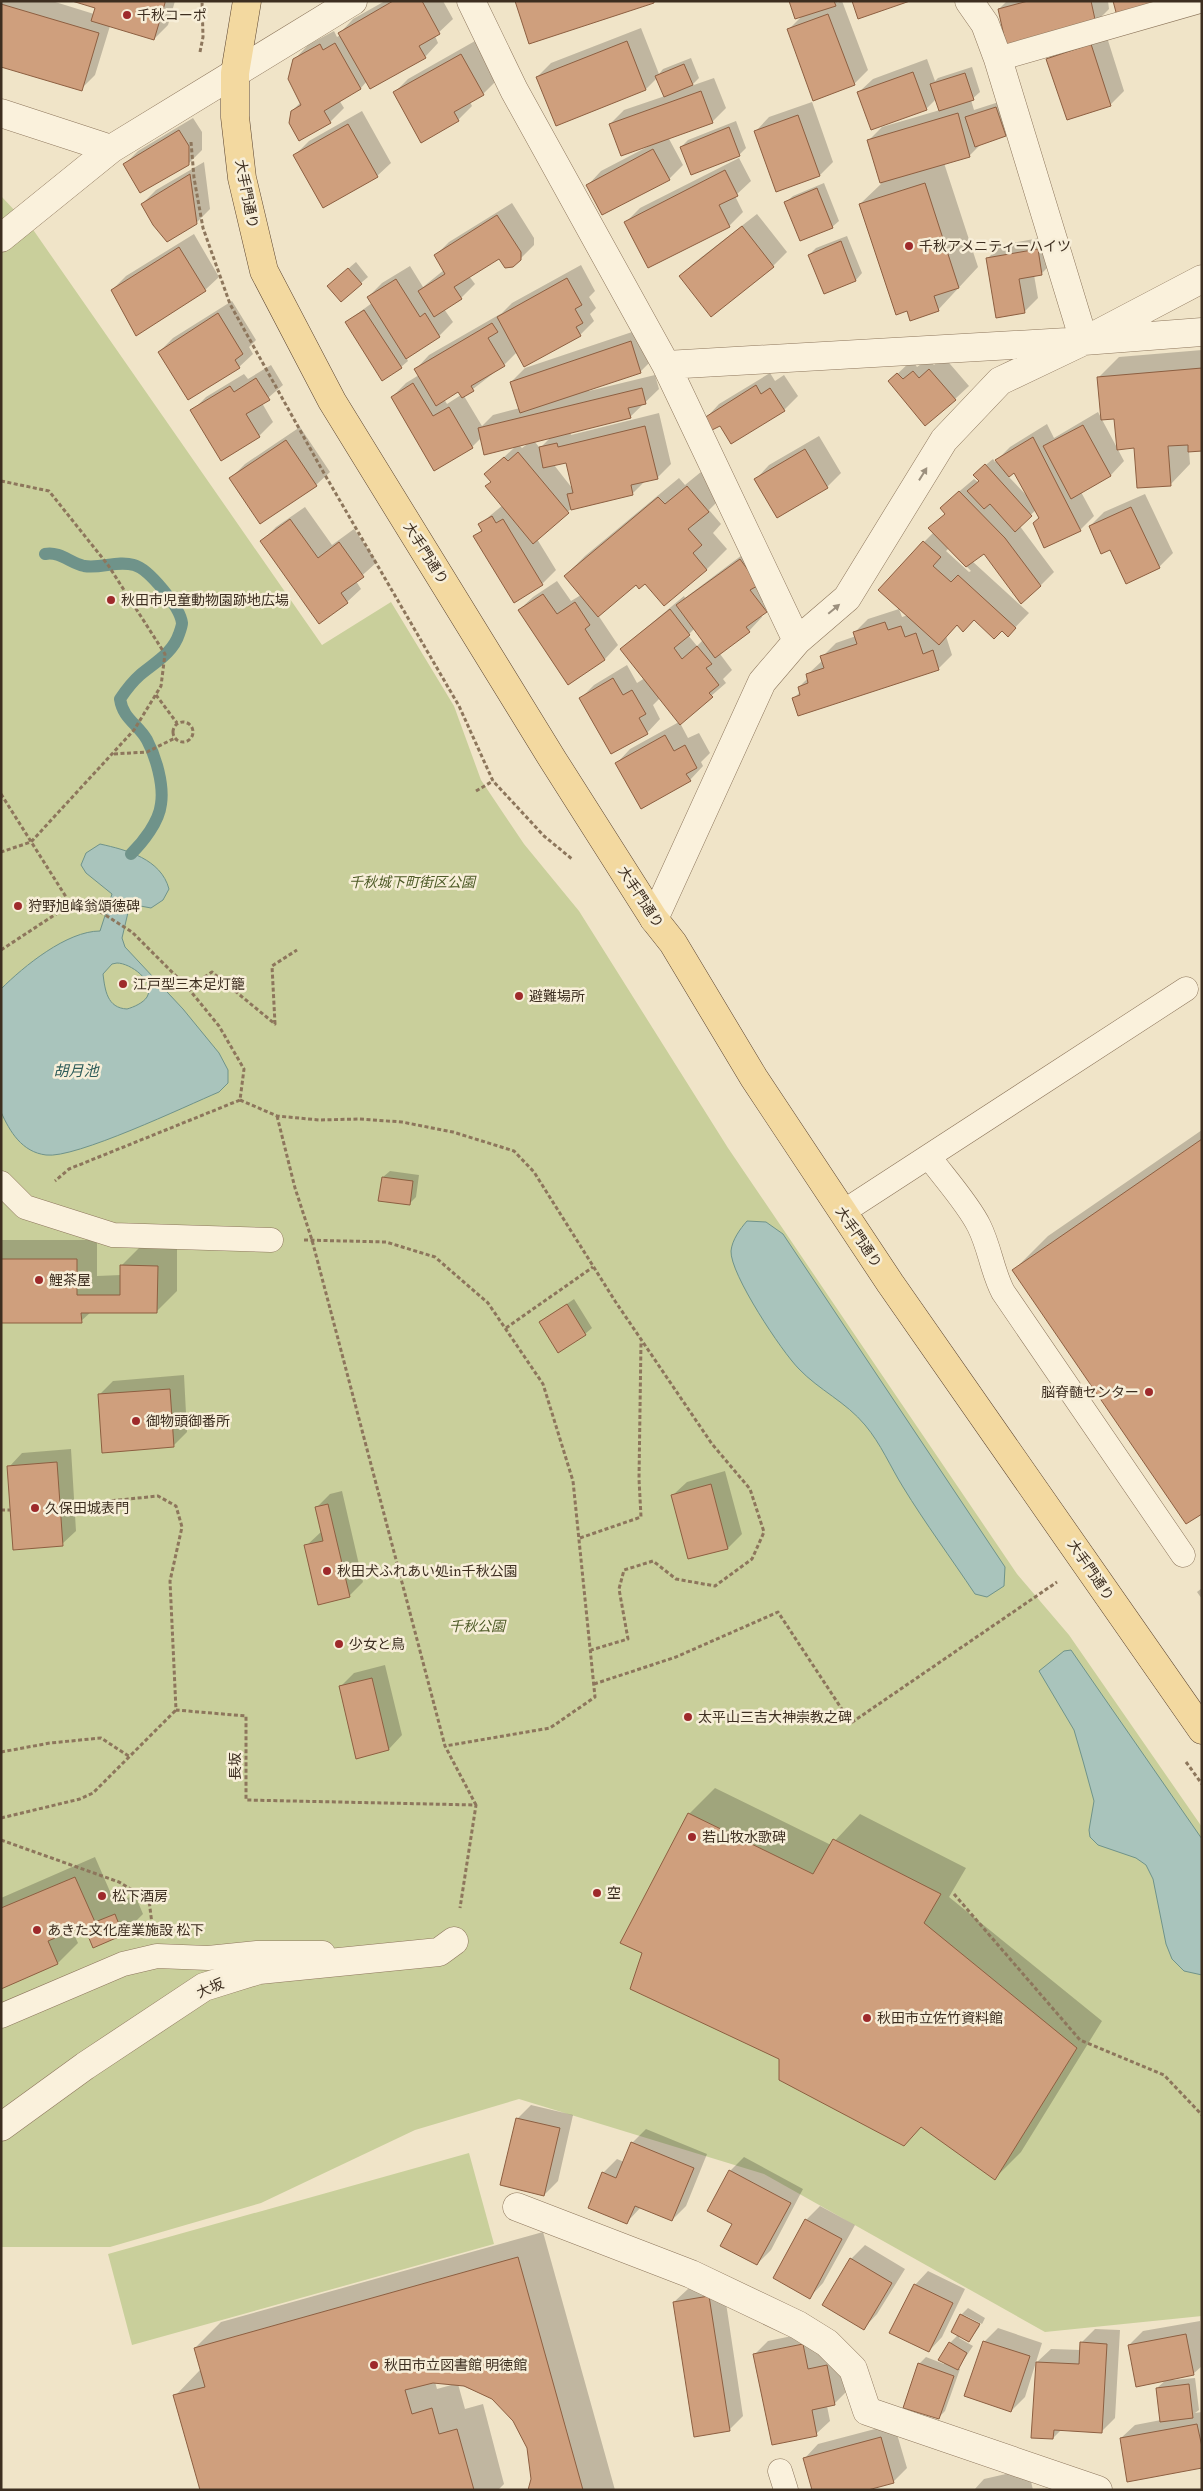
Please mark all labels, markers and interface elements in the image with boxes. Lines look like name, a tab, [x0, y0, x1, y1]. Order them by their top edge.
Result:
place label: 千秋コーポ	[137, 5, 207, 25]
marker: 千秋コーポ	[121, 9, 133, 21]
street label: 大手門通り	[231, 158, 263, 230]
place label: 千秋アメニティーハイツ	[919, 236, 1071, 256]
marker: 千秋アメニティーハイツ	[903, 240, 915, 252]
one-way arrow	[919, 468, 928, 481]
street label: 大手門通り	[399, 518, 453, 588]
place label: 秋田市児童動物園跡地広場	[121, 590, 289, 610]
marker: 秋田市児童動物園跡地広場	[105, 594, 117, 606]
one-way arrow	[828, 604, 840, 615]
street label: 大手門通り	[614, 862, 668, 932]
park label: 千秋城下町街区公園	[349, 872, 477, 892]
place label: 狩野旭峰翁頌徳碑	[28, 896, 140, 916]
marker: 狩野旭峰翁頌徳碑	[12, 900, 24, 912]
place label: 江戸型三本足灯籠	[133, 974, 245, 994]
marker: 江戸型三本足灯籠	[117, 978, 129, 990]
place label: 避難場所	[529, 986, 585, 1006]
marker: 避難場所	[513, 990, 525, 1002]
water label: 胡月池	[53, 1060, 100, 1081]
street label: 大手門通り	[831, 1202, 887, 1272]
place label: 鯉茶屋	[49, 1270, 91, 1290]
marker: 鯉茶屋	[33, 1274, 45, 1286]
place label: 脳脊髄センター	[1041, 1382, 1139, 1402]
marker: 脳脊髄センター	[1143, 1386, 1155, 1398]
place label: 御物頭御番所	[146, 1411, 230, 1431]
marker: 御物頭御番所	[130, 1415, 142, 1427]
place label: 久保田城表門	[45, 1498, 129, 1518]
marker: 久保田城表門	[29, 1502, 41, 1514]
street label: 大手門通り	[1063, 1535, 1119, 1605]
place label: 秋田犬ふれあい処in千秋公園	[337, 1561, 518, 1581]
marker: 秋田犬ふれあい処in千秋公園	[321, 1565, 333, 1577]
park label: 千秋公園	[449, 1616, 507, 1636]
place label: 少女と鳥	[349, 1634, 405, 1654]
marker: 少女と鳥	[333, 1638, 345, 1650]
place label: 太平山三吉大神崇教之碑	[698, 1707, 852, 1727]
marker: 太平山三吉大神崇教之碑	[682, 1711, 694, 1723]
street label: 長坂	[225, 1752, 245, 1780]
place label: 若山牧水歌碑	[702, 1827, 786, 1847]
marker: 若山牧水歌碑	[686, 1831, 698, 1843]
place label: 空	[607, 1883, 621, 1903]
place label: 松下酒房	[112, 1886, 168, 1906]
marker: 空	[591, 1887, 603, 1899]
marker: 松下酒房	[96, 1890, 108, 1902]
place label: あきた文化産業施設 松下	[47, 1920, 204, 1940]
marker: あきた文化産業施設 松下	[31, 1924, 43, 1936]
street label: 大坂	[193, 1973, 227, 2003]
place label: 秋田市立佐竹資料館	[877, 2008, 1003, 2028]
marker: 秋田市立佐竹資料館	[861, 2012, 873, 2024]
place label: 秋田市立図書館 明徳館	[384, 2355, 527, 2375]
marker: 秋田市立図書館 明徳館	[368, 2359, 380, 2371]

